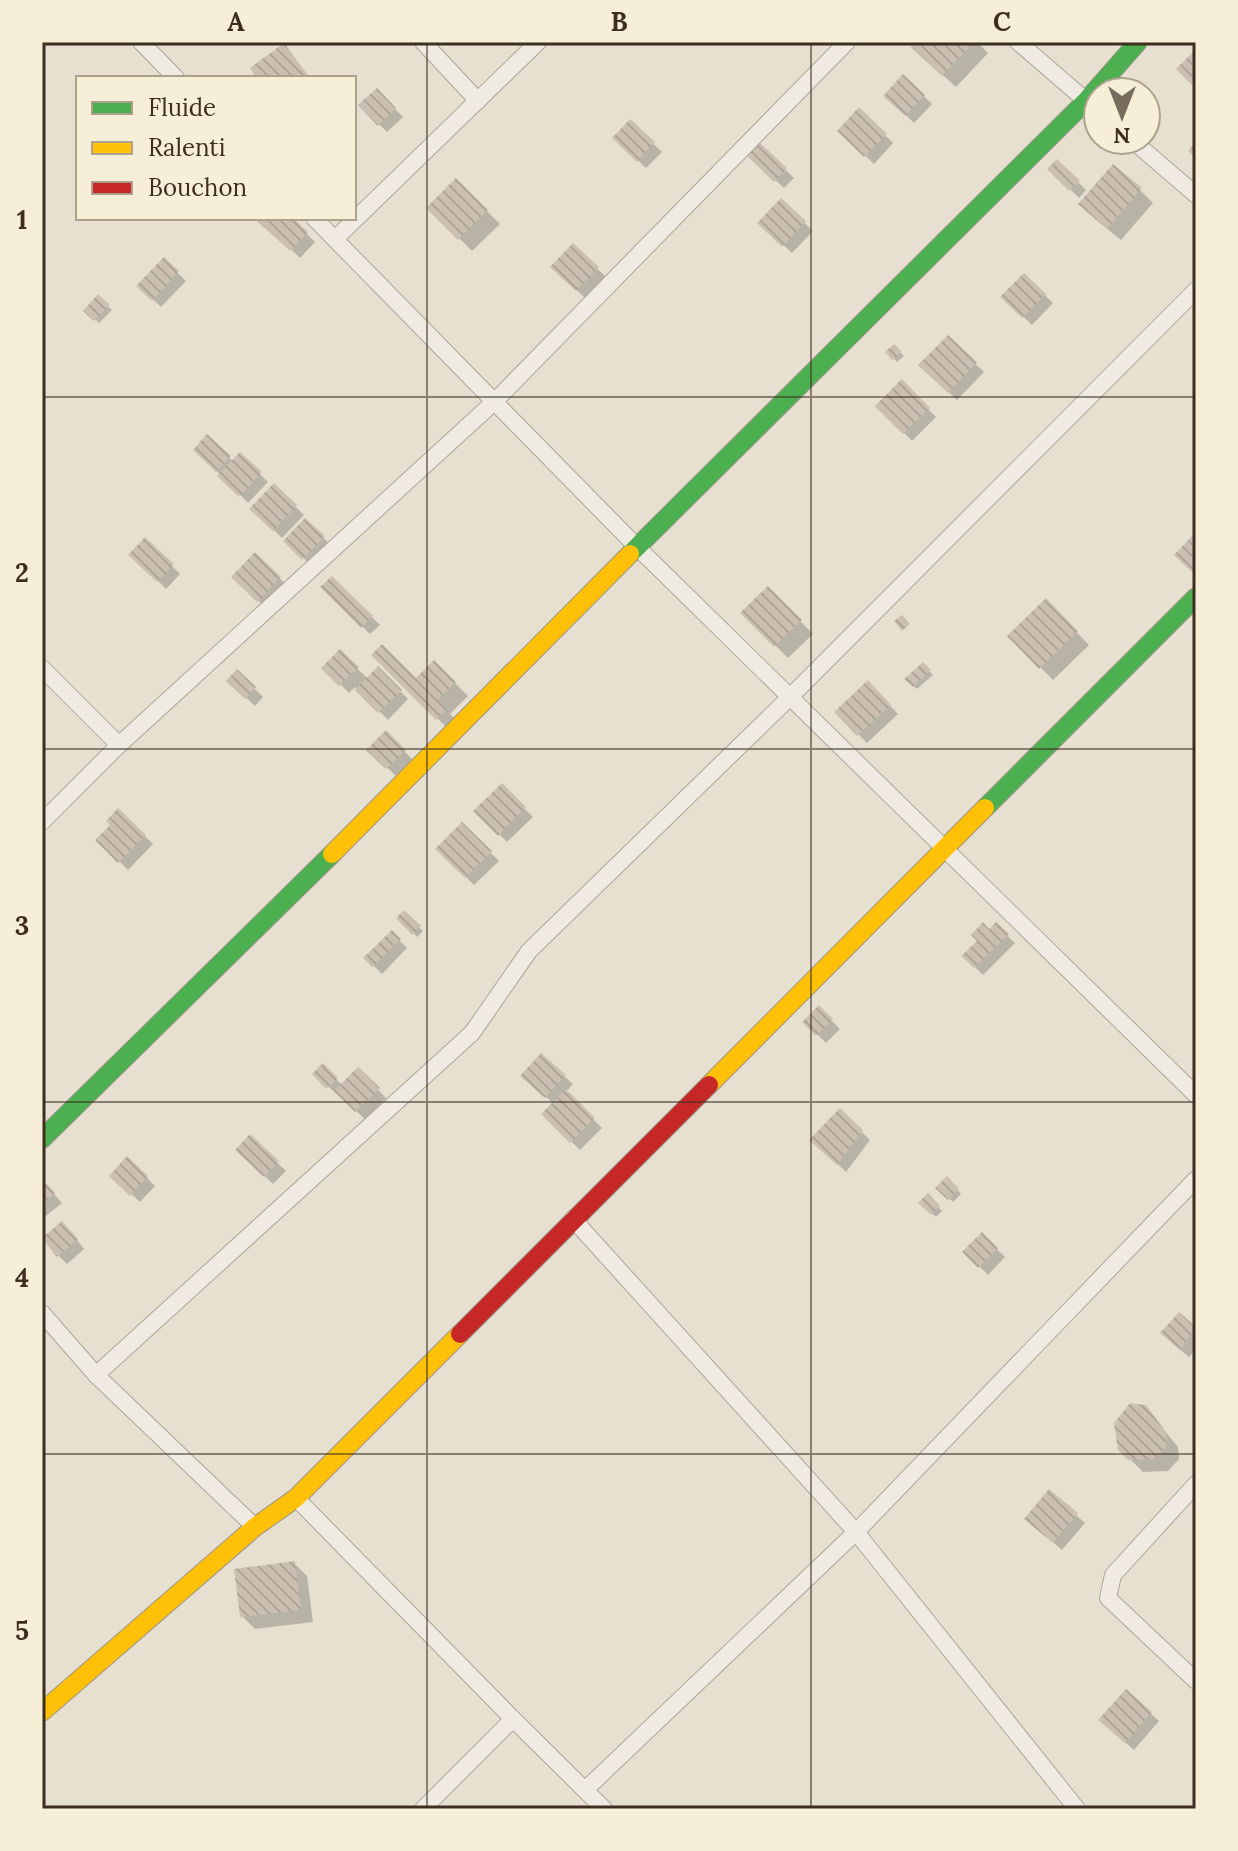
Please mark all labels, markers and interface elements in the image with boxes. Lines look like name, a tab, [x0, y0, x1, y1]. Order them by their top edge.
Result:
text: A	[227, 5, 245, 38]
text: B	[610, 5, 628, 38]
text: C	[993, 5, 1011, 38]
legend	[76, 76, 356, 220]
north arrow	[1082, 76, 1162, 156]
text: Fluide	[148, 92, 216, 123]
text: N	[1113, 122, 1131, 150]
text: Ralenti	[148, 132, 225, 163]
text: Bouchon	[148, 172, 247, 203]
text: 1	[17, 203, 27, 236]
text: 2	[15, 556, 29, 589]
text: 3	[15, 909, 29, 942]
text: 4	[15, 1261, 29, 1294]
text: 5	[15, 1614, 29, 1647]

